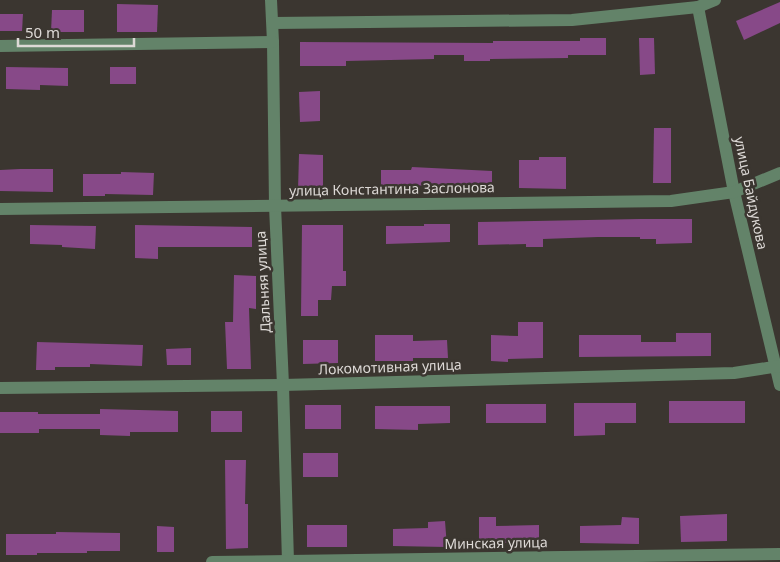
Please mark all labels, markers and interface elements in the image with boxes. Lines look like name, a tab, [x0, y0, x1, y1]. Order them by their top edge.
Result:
scale bar	[18, 15, 134, 47]
text: 50 m	[25, 22, 60, 42]
street label: улица Байдукова	[730, 135, 773, 251]
street label: улица Константина Заслонова	[289, 177, 495, 200]
street label: Дальняя улица	[250, 231, 275, 333]
street label: Локомотивная улица	[318, 355, 462, 378]
street label: Минская улица	[444, 532, 548, 553]

